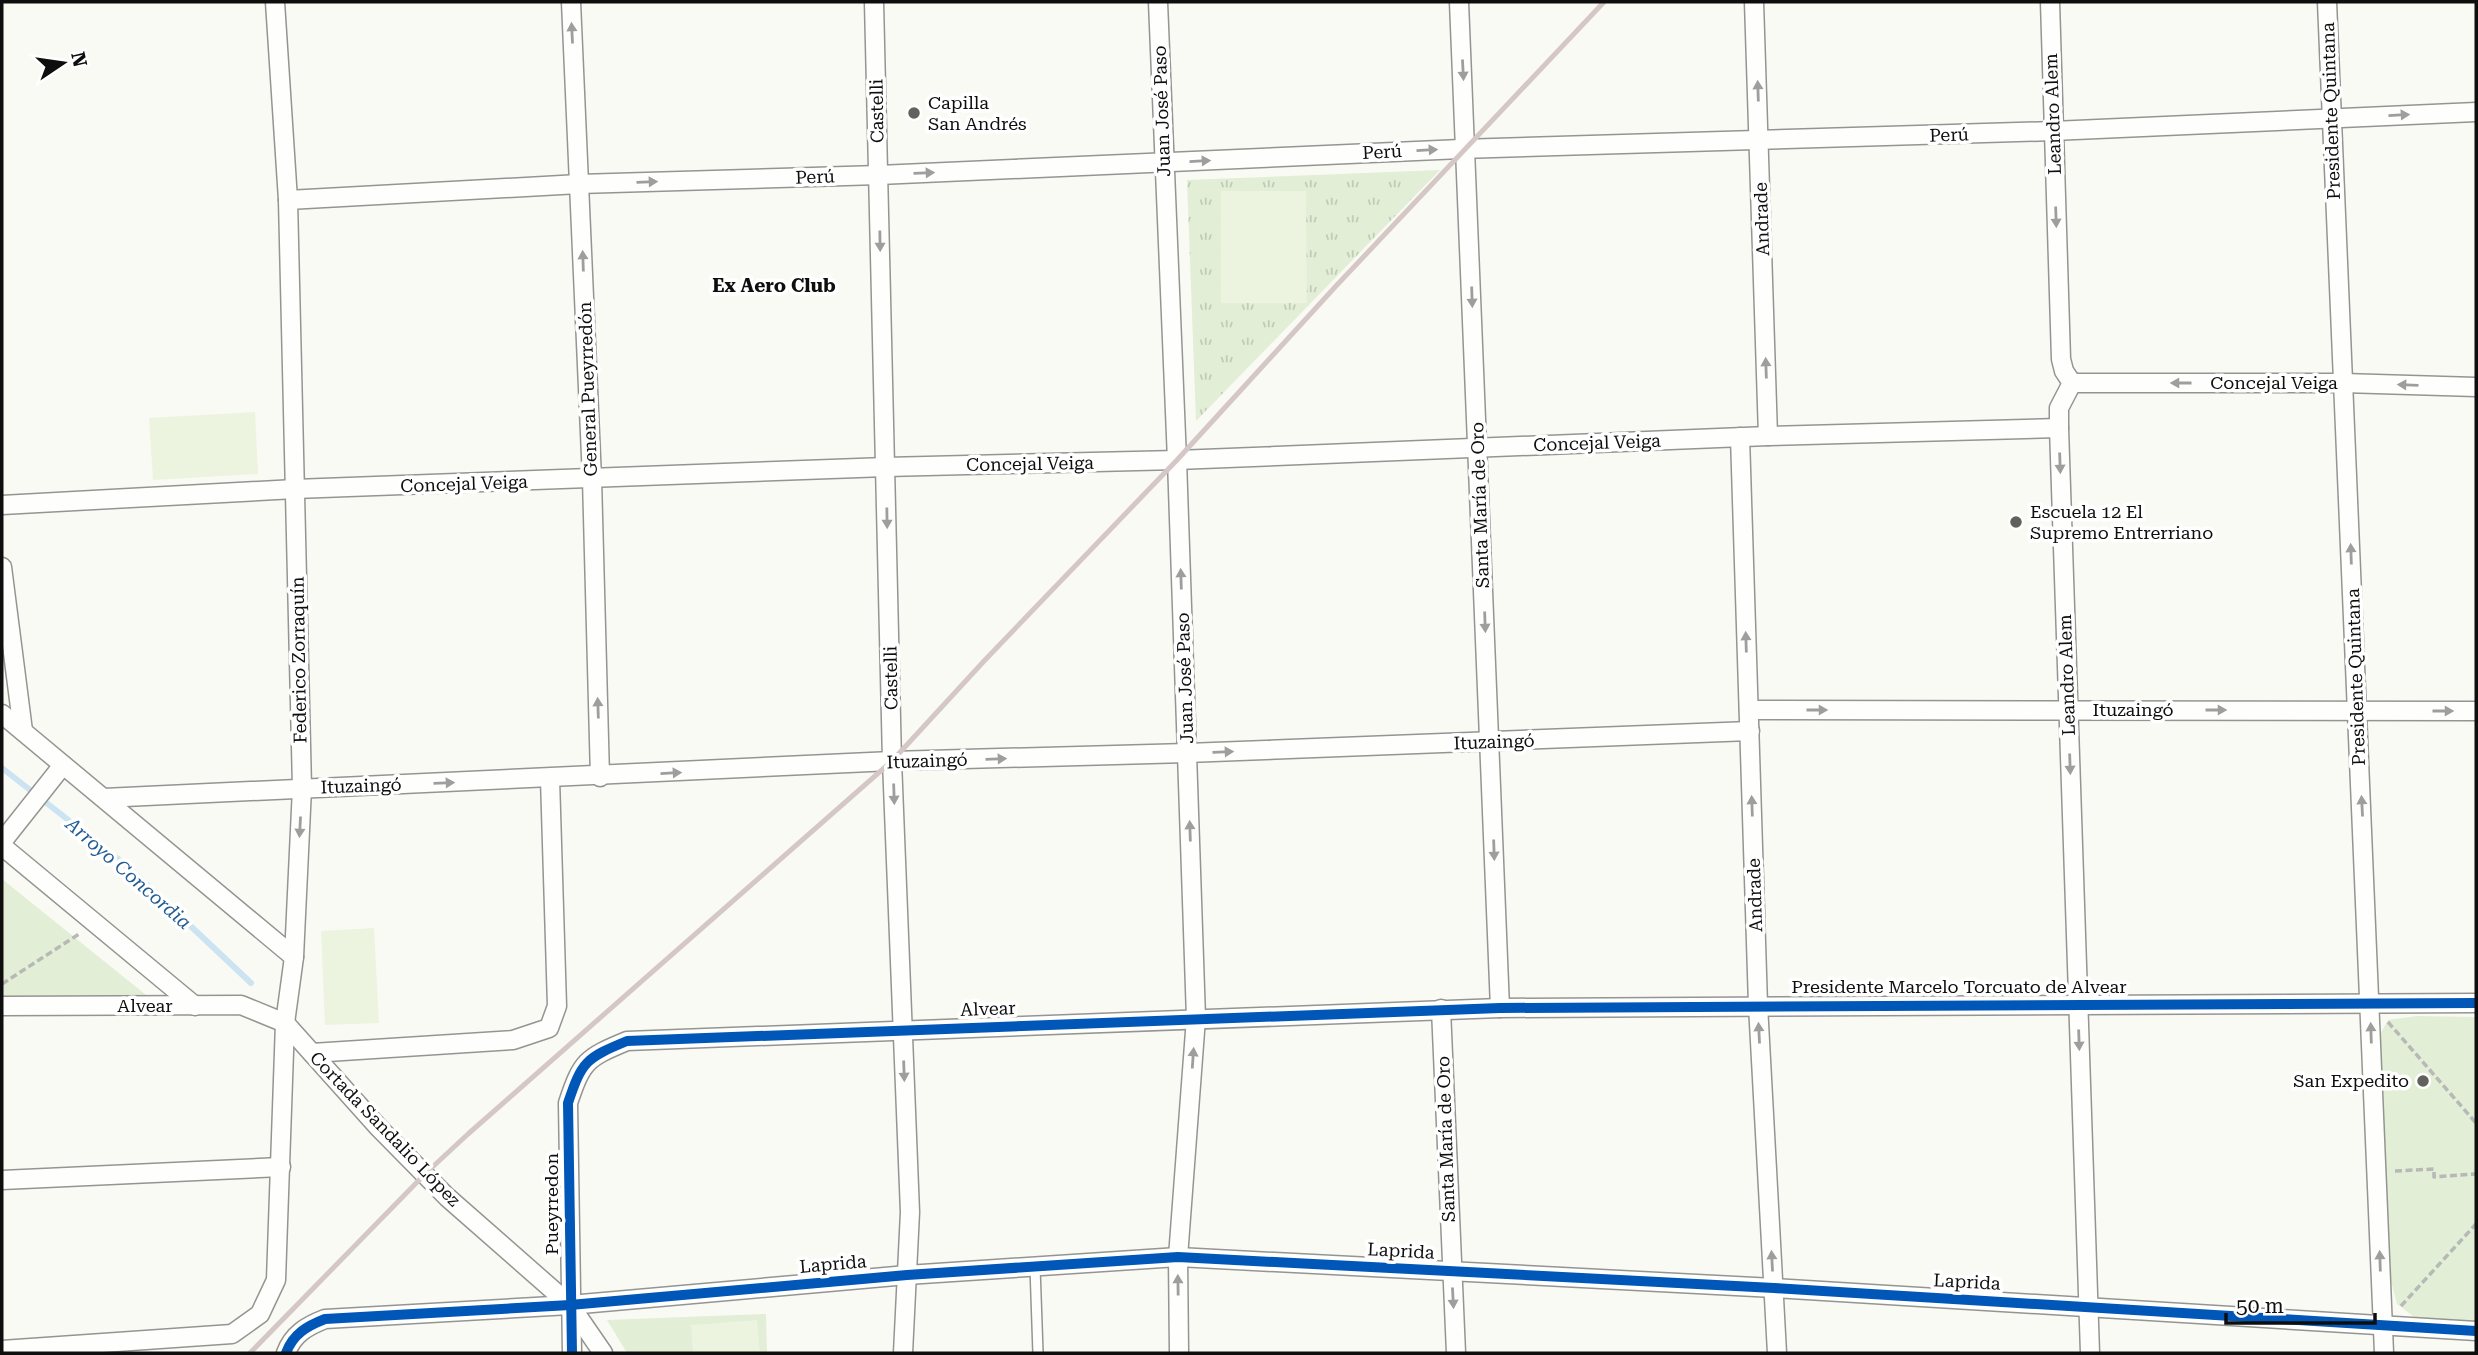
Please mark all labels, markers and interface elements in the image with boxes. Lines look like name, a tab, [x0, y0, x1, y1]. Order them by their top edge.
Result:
one-way arrow	[567, 22, 578, 44]
street label: Presidente Quintana	[2317, 22, 2344, 200]
north arrow	[28, 28, 98, 98]
street label: Juan José Paso	[1149, 45, 1174, 177]
text: N	[66, 50, 92, 69]
street label: Leandro Alem	[2040, 53, 2065, 175]
one-way arrow	[1457, 59, 1468, 81]
street label: Castelli	[865, 78, 888, 143]
one-way arrow	[1752, 80, 1763, 102]
place label: Capilla San Andrés	[928, 92, 1027, 134]
marker: Capilla San Andrés	[906, 105, 922, 121]
one-way arrow	[2389, 110, 2411, 121]
street label: Perú	[1929, 123, 1969, 146]
street label: Perú	[1362, 140, 1402, 163]
one-way arrow	[1417, 145, 1439, 156]
one-way arrow	[1189, 155, 1211, 166]
street label: Perú	[795, 165, 835, 188]
one-way arrow	[913, 167, 935, 178]
one-way arrow	[637, 177, 659, 188]
street label: Andrade	[1750, 182, 1773, 256]
one-way arrow	[2051, 206, 2062, 228]
one-way arrow	[875, 231, 886, 253]
one-way arrow	[577, 249, 588, 271]
district label: Ex Aero Club	[712, 274, 836, 297]
one-way arrow	[1467, 286, 1478, 308]
street label: General Pueyrredón	[574, 301, 601, 477]
one-way arrow	[1761, 357, 1772, 379]
street label: Concejal Veiga	[2210, 372, 2338, 393]
one-way arrow	[2169, 377, 2191, 389]
one-way arrow	[2397, 379, 2419, 390]
street label: Santa María de Oro	[1466, 422, 1493, 588]
street label: Concejal Veiga	[1533, 430, 1661, 455]
street label: Concejal Veiga	[966, 452, 1094, 475]
one-way arrow	[2055, 452, 2066, 474]
street label: Concejal Veiga	[400, 471, 528, 496]
place label: Escuela 12 El Supremo Entrerriano	[2030, 501, 2213, 543]
one-way arrow	[882, 507, 893, 529]
marker: Escuela 12 El Supremo Entrerriano	[2008, 514, 2024, 530]
one-way arrow	[2345, 543, 2356, 565]
one-way arrow	[1176, 568, 1187, 590]
street label: Federico Zorraquín	[287, 576, 310, 744]
street label: Presidente Quintana	[2342, 588, 2369, 766]
street label: Juan José Paso	[1172, 612, 1197, 744]
one-way arrow	[1480, 612, 1491, 634]
street label: Leandro Alem	[2054, 614, 2079, 736]
one-way arrow	[1741, 631, 1752, 653]
street label: Castelli	[879, 645, 902, 710]
one-way arrow	[593, 697, 604, 719]
street label: Ituzaingó	[2092, 699, 2174, 720]
one-way arrow	[1806, 704, 1828, 716]
one-way arrow	[2205, 704, 2227, 716]
one-way arrow	[2433, 705, 2455, 717]
street label: Ituzaingó	[1453, 730, 1535, 753]
one-way arrow	[1213, 746, 1235, 757]
street label: Ituzaingó	[886, 749, 968, 772]
one-way arrow	[985, 753, 1007, 764]
one-way arrow	[2064, 753, 2076, 775]
one-way arrow	[660, 767, 682, 778]
street label: Ituzaingó	[320, 774, 402, 797]
one-way arrow	[433, 777, 455, 788]
one-way arrow	[888, 784, 899, 806]
one-way arrow	[1747, 795, 1758, 817]
one-way arrow	[2356, 795, 2367, 817]
water label: Arroyo Concordia	[61, 812, 196, 934]
one-way arrow	[295, 816, 306, 838]
one-way arrow	[1184, 820, 1196, 842]
one-way arrow	[1488, 839, 1499, 861]
street label: Andrade	[1743, 858, 1766, 932]
street label: Presidente Marcelo Torcuato de Alvear	[1791, 976, 2127, 997]
street label: Alvear	[117, 995, 173, 1016]
street label: Alvear	[960, 997, 1016, 1020]
one-way arrow	[1754, 1022, 1765, 1044]
one-way arrow	[2366, 1022, 2377, 1044]
one-way arrow	[2074, 1029, 2085, 1051]
street label: Cortada Sandalio López	[306, 1047, 465, 1211]
one-way arrow	[1188, 1047, 1199, 1069]
street label: Santa María de Oro	[1432, 1056, 1459, 1222]
one-way arrow	[899, 1060, 910, 1082]
place label: San Expedito	[2293, 1070, 2409, 1091]
marker: San Expedito	[2415, 1073, 2431, 1089]
street label: Pueyrredon	[541, 1153, 562, 1255]
street label: Laprida	[1367, 1238, 1435, 1263]
one-way arrow	[1767, 1249, 1778, 1271]
one-way arrow	[2375, 1249, 2386, 1271]
street label: Laprida	[799, 1250, 868, 1277]
street label: Laprida	[1933, 1269, 2001, 1294]
one-way arrow	[1172, 1274, 1184, 1296]
scale bar	[2226, 1282, 2375, 1326]
one-way arrow	[1448, 1287, 1459, 1309]
text: 50 m	[2236, 1294, 2284, 1318]

